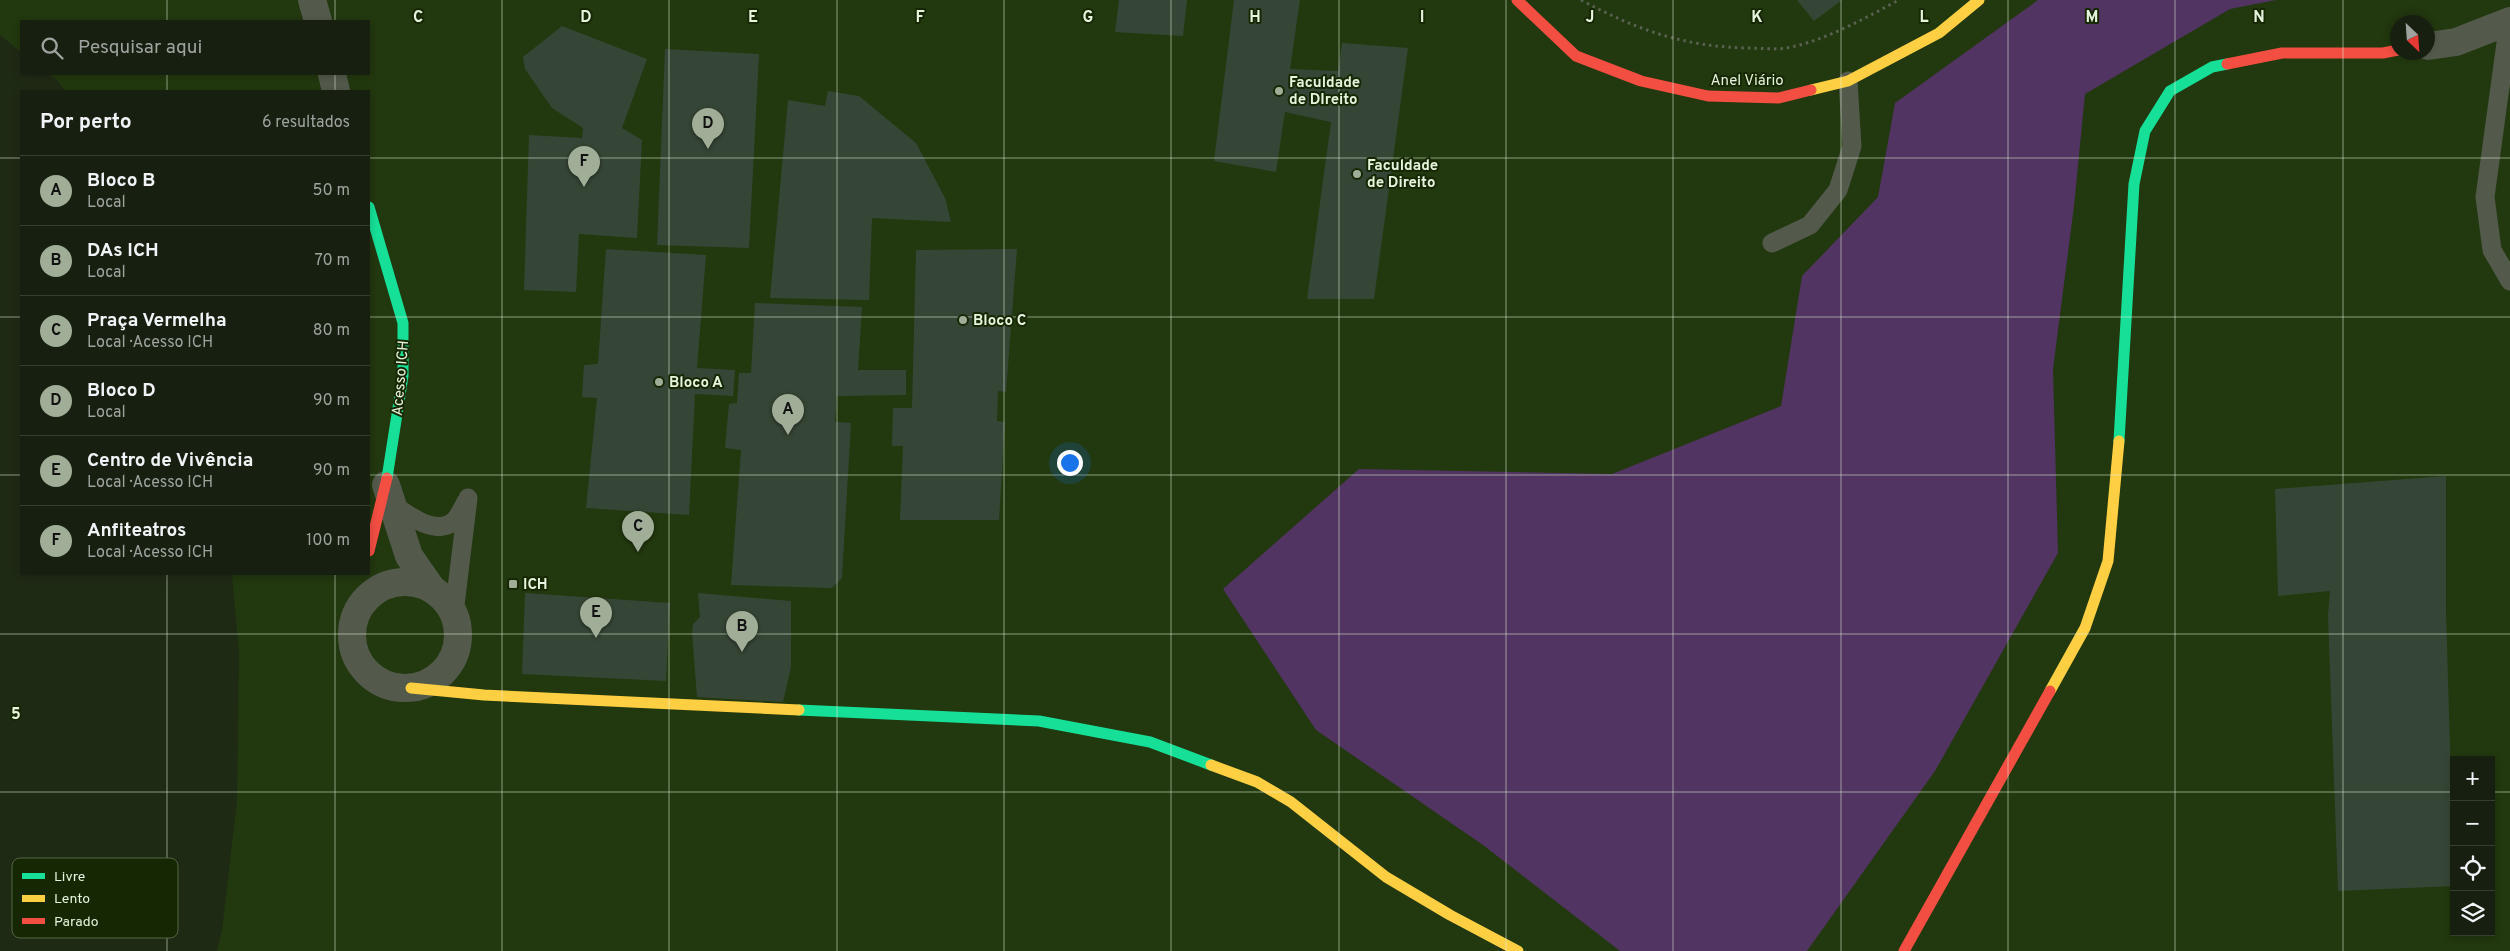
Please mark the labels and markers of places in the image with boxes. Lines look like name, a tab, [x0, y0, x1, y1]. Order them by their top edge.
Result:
place label: Faculdade de DIreito	[1289, 74, 1360, 110]
marker: Faculdade de DIreito	[1273, 85, 1285, 97]
pin: D	[692, 108, 724, 149]
pin: F	[568, 146, 600, 187]
place label: Faculdade de Direito	[1367, 157, 1438, 193]
marker: Faculdade de Direito	[1351, 168, 1363, 180]
place label: Bloco C	[973, 312, 1026, 331]
marker: Bloco C	[957, 314, 969, 326]
place label: Bloco A	[669, 374, 723, 393]
marker: Bloco A	[653, 376, 665, 388]
pin: A	[772, 394, 804, 435]
pin: C	[622, 511, 654, 552]
place label: ICH	[523, 576, 548, 595]
marker: ICH	[507, 578, 519, 590]
pin: E	[580, 597, 612, 638]
pin: B	[726, 611, 758, 652]

